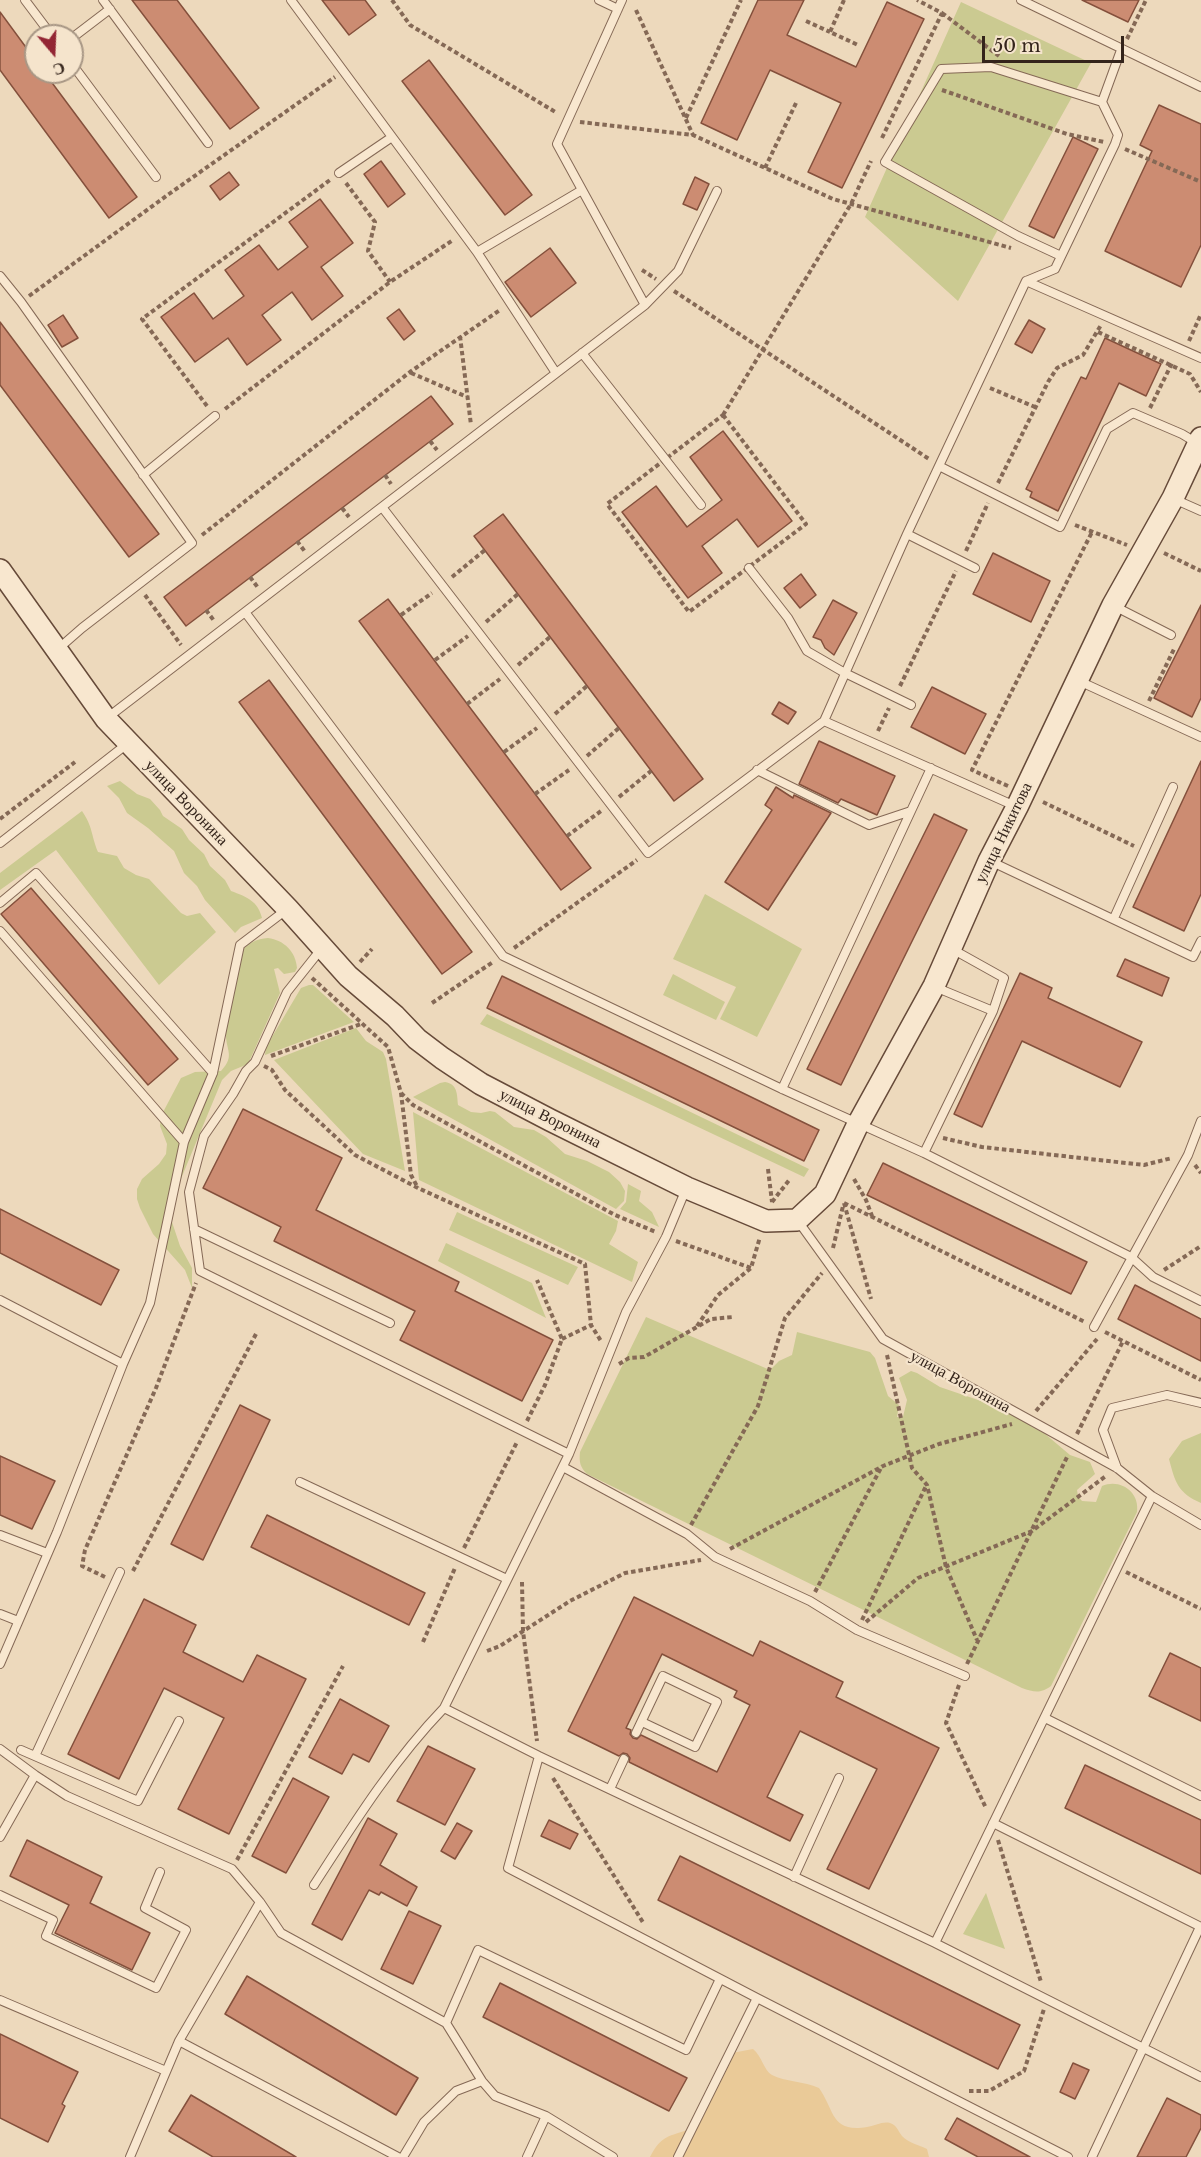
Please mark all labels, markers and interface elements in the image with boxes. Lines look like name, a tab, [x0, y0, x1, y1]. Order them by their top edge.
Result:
north arrow	[24, 24, 84, 84]
scale bar	[985, 24, 1128, 62]
text: 50 m	[993, 35, 1041, 57]
text: С	[50, 58, 68, 80]
street label: улица Воронина	[140, 756, 232, 850]
street label: улица Никитова	[971, 779, 1037, 887]
street label: улица Воронина	[496, 1085, 604, 1153]
street label: улица Воронина	[907, 1347, 1013, 1417]

